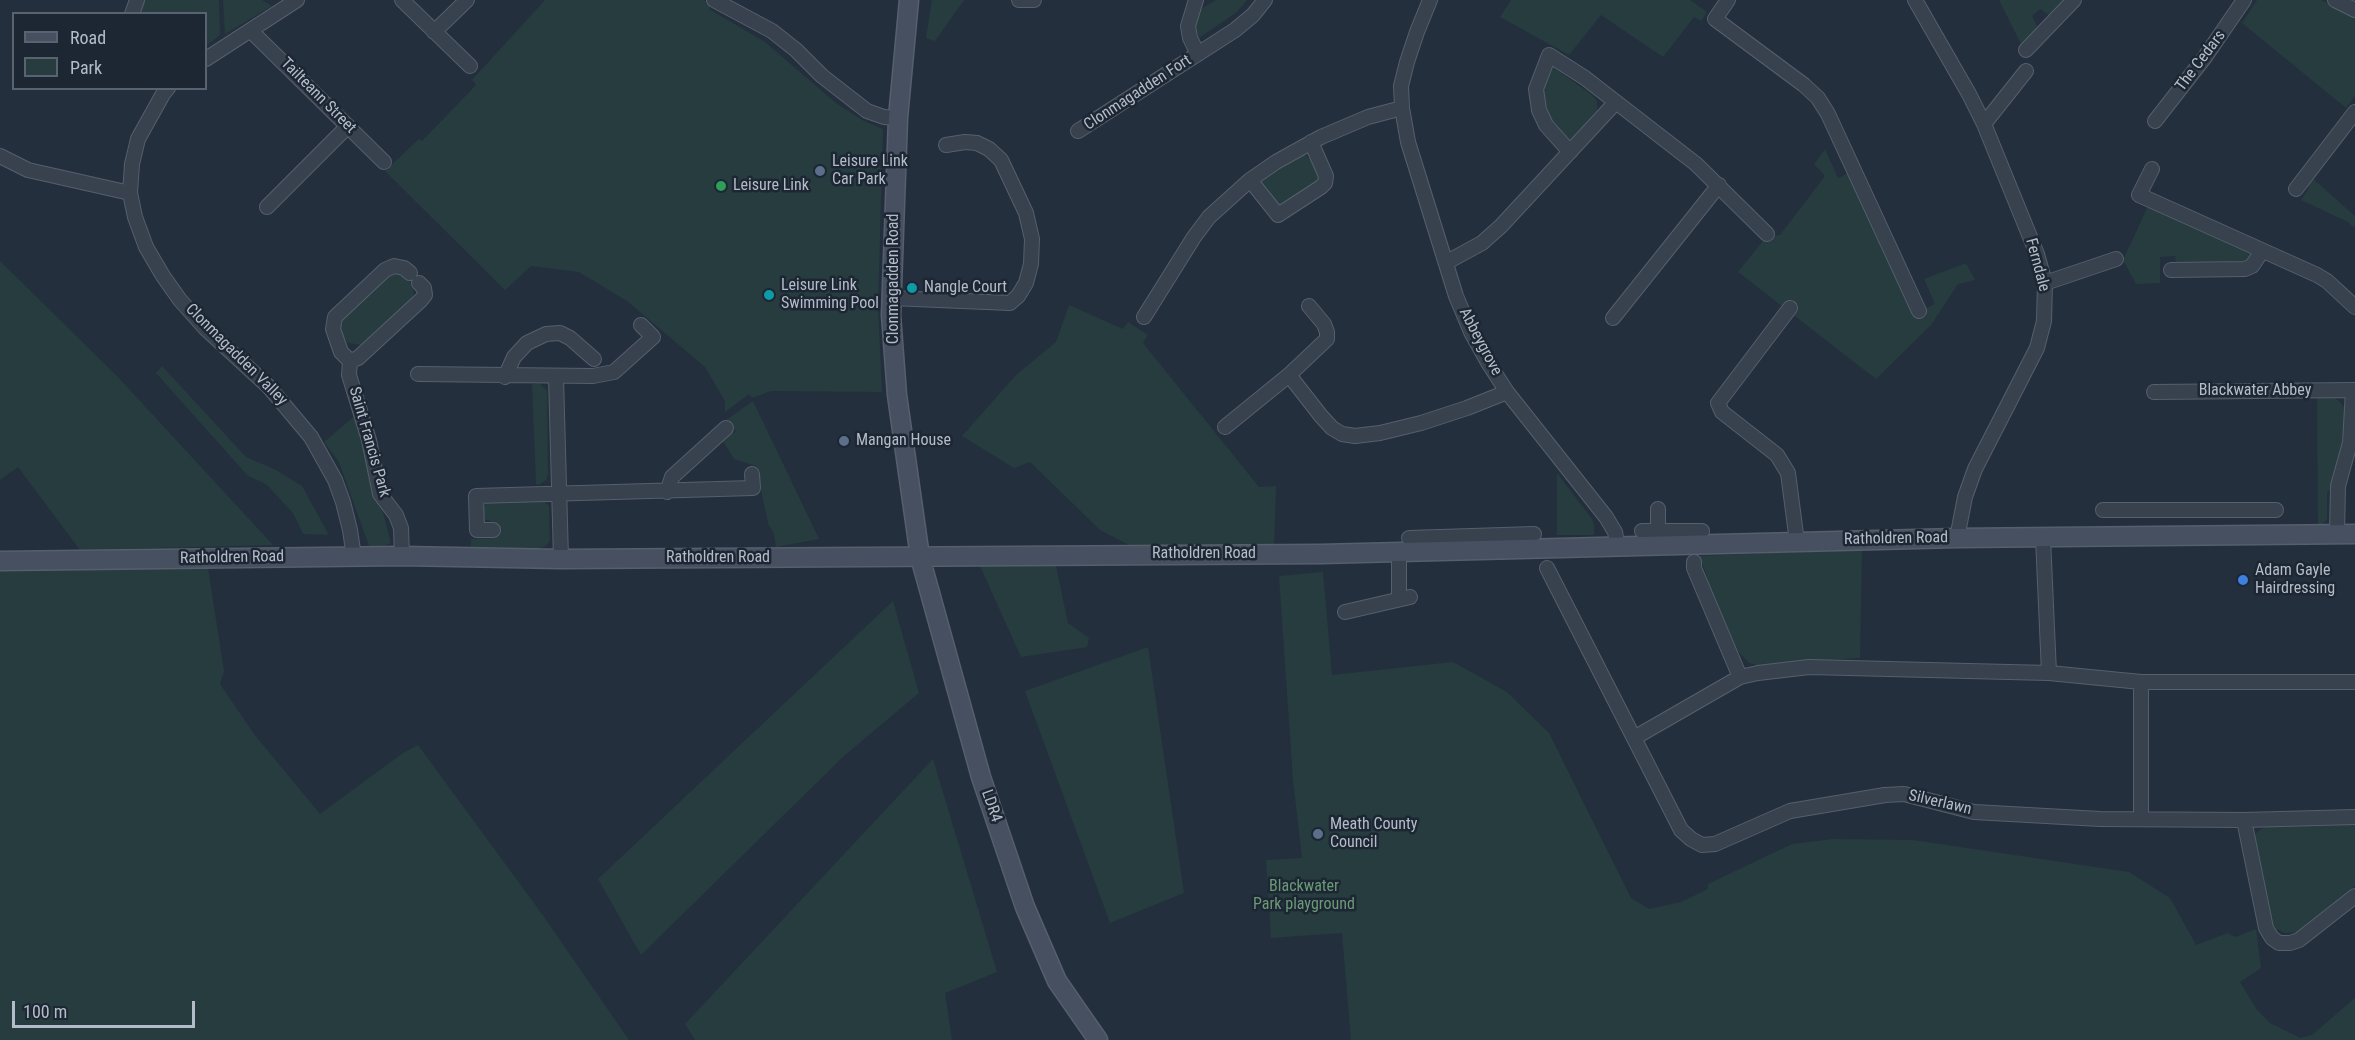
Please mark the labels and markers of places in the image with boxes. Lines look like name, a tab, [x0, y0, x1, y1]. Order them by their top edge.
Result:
place label: Leisure Link Car Park	[832, 152, 908, 190]
marker: Leisure Link Car Park	[813, 164, 827, 178]
place label: Leisure Link	[733, 176, 809, 196]
marker: Leisure Link	[714, 179, 728, 193]
place label: Leisure Link Swimming Pool	[781, 276, 879, 314]
place label: Nangle Court	[924, 278, 1007, 298]
marker: Nangle Court	[905, 281, 919, 295]
marker: Leisure Link Swimming Pool	[762, 288, 776, 302]
place label: Mangan House	[856, 431, 951, 451]
marker: Mangan House	[837, 434, 851, 448]
place label: Adam Gayle Hairdressing	[2255, 561, 2335, 599]
marker: Adam Gayle Hairdressing	[2236, 573, 2250, 587]
place label: Meath County Council	[1330, 815, 1417, 853]
marker: Meath County Council	[1311, 827, 1325, 841]

